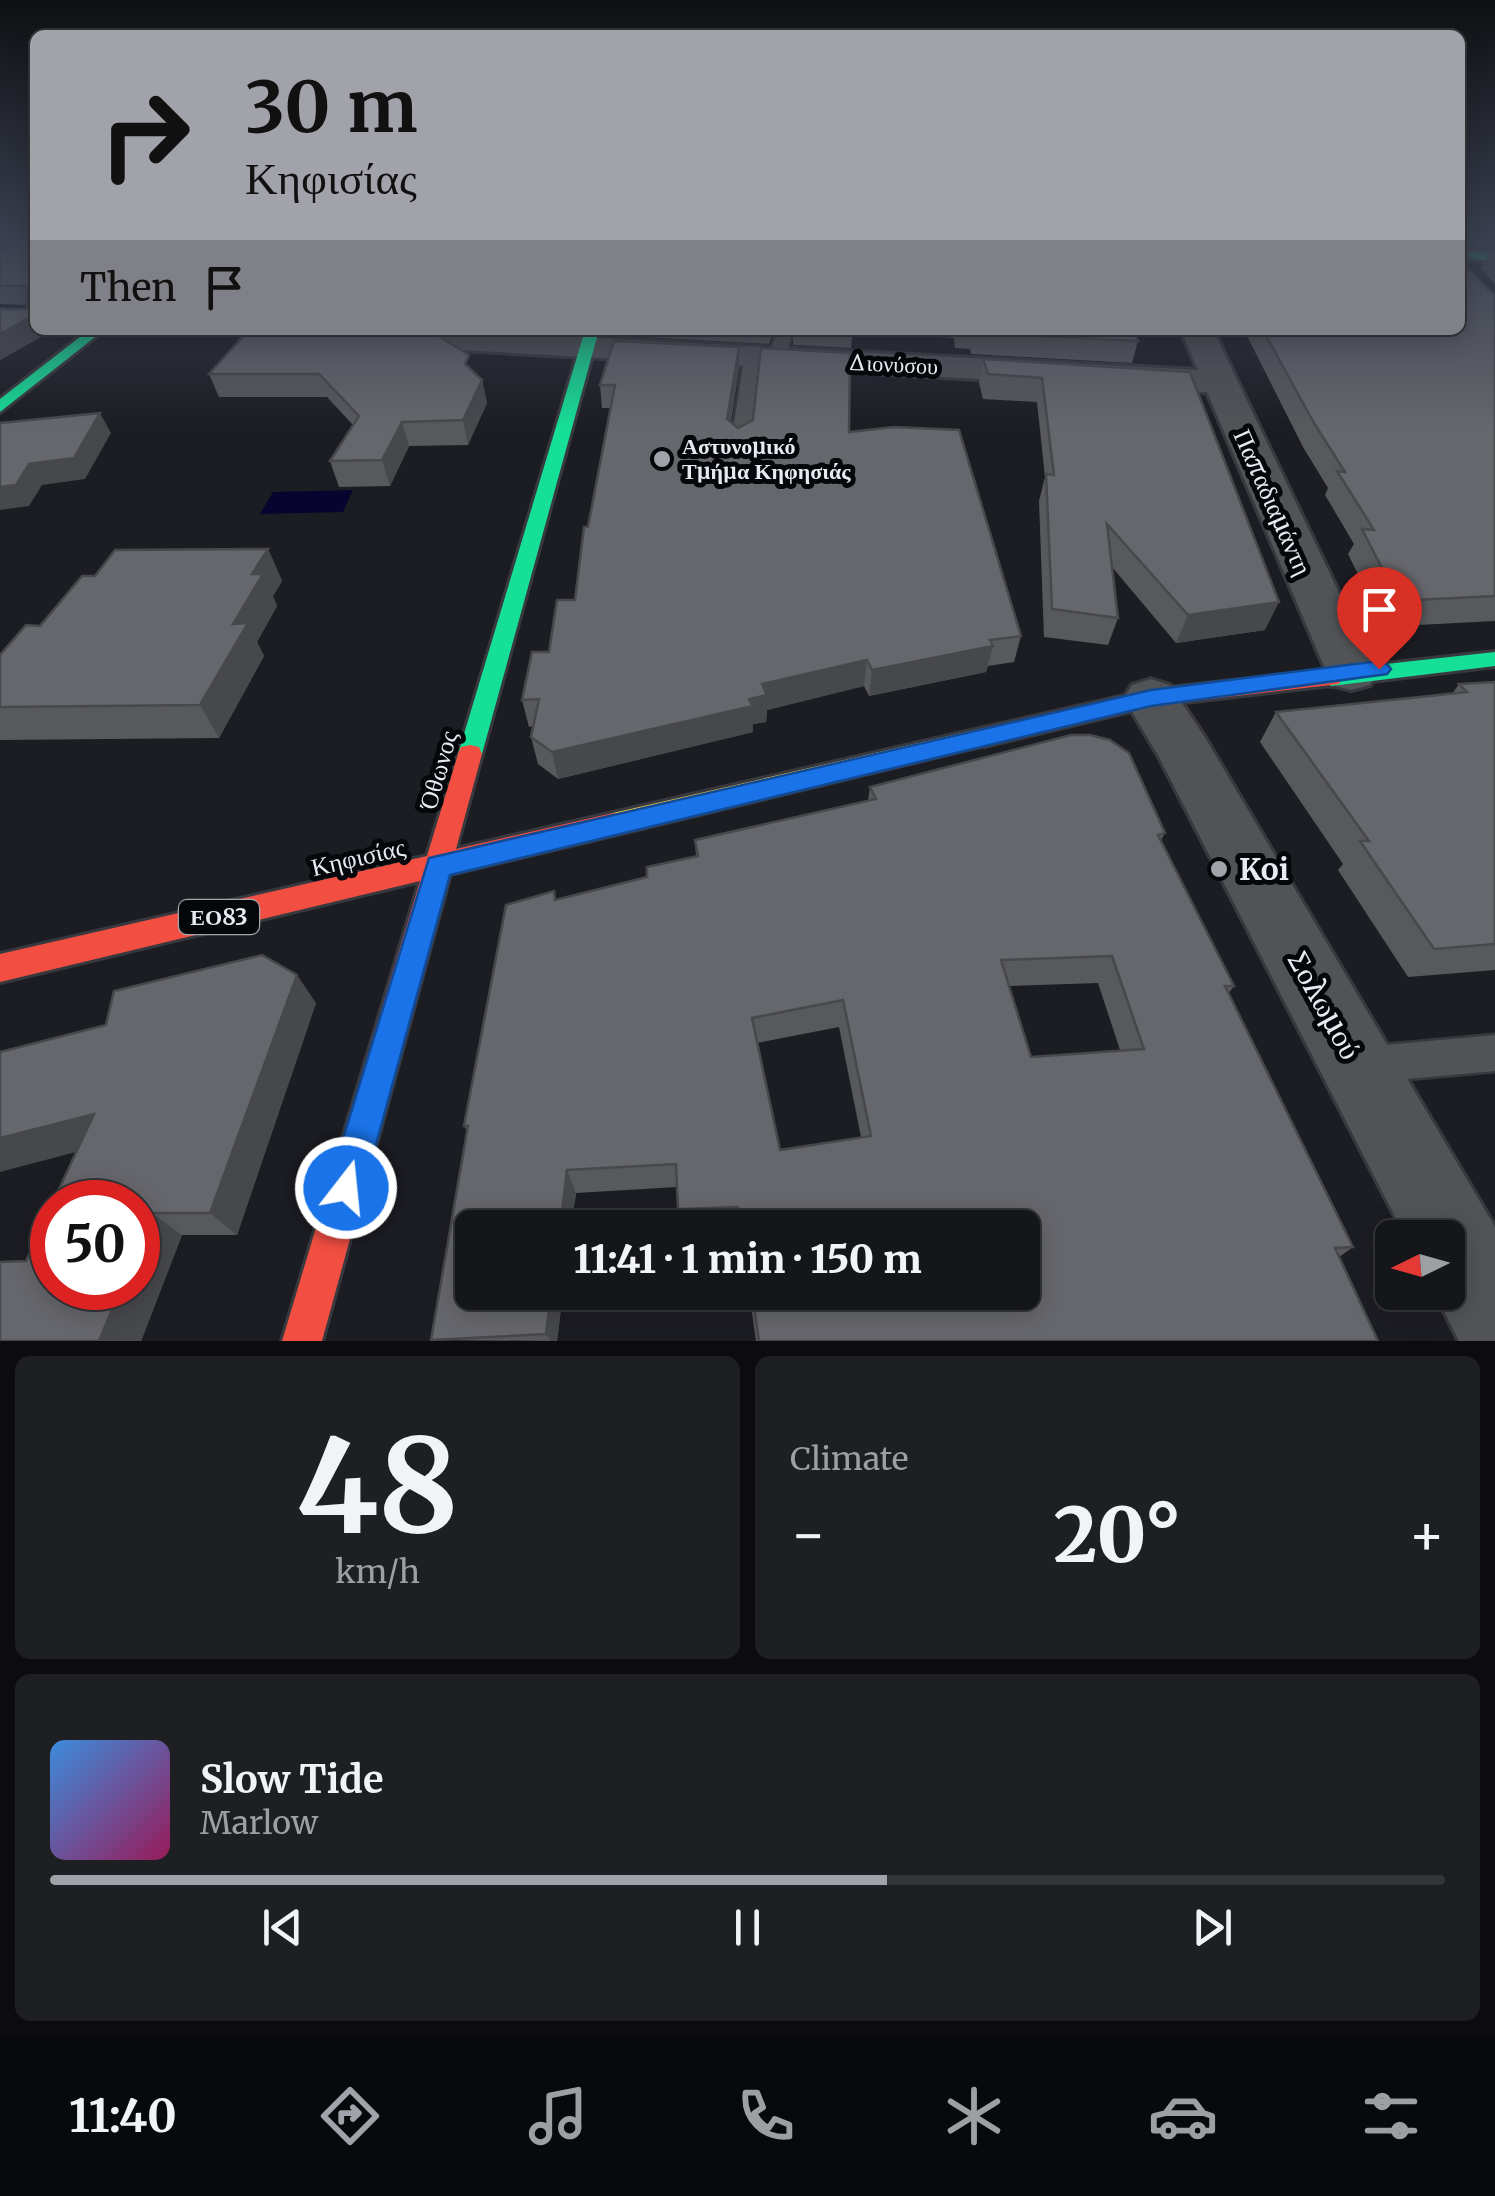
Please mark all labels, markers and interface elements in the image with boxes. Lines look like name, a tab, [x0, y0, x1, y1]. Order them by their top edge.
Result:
text: 30 m	[245, 63, 418, 151]
icon: right	[80, 70, 210, 200]
text: Κηφισίας	[245, 150, 417, 206]
icon: arrive	[197, 260, 252, 315]
text: Then	[80, 264, 177, 311]
street label: Διονύσου	[847, 348, 939, 380]
street label: Παπαδιαμάντη	[1227, 424, 1319, 580]
place label: Αστυνομικό Τμήμα Κηφησιάς	[682, 432, 851, 485]
marker: Αστυνομικό Τμήμα Κηφησιάς	[651, 448, 673, 470]
pin	[1337, 567, 1422, 670]
icon: arrive	[1352, 582, 1407, 637]
street label: Όθωνος	[411, 727, 464, 814]
street label: Κηφισίας	[308, 831, 408, 883]
place label: Koi	[1239, 850, 1289, 888]
marker: Koi	[1208, 858, 1230, 880]
road number: ΕΟ83	[179, 900, 259, 934]
street label: Σολωμού	[1280, 944, 1370, 1066]
position arrow	[294, 1136, 398, 1240]
speed limit sign: 50	[30, 1180, 160, 1310]
north arrow	[1375, 1220, 1465, 1310]
map controls	[1375, 1220, 1465, 1310]
text: 11:41 · 1 min · 150 m	[573, 1236, 922, 1283]
text: 48	[296, 1405, 459, 1568]
text: Climate	[790, 1439, 908, 1479]
text: 20°	[1053, 1488, 1182, 1582]
text: −	[790, 1500, 827, 1569]
text: +	[1408, 1500, 1445, 1569]
text: km/h	[335, 1552, 420, 1592]
text: Slow Tide	[200, 1756, 384, 1803]
text: Marlow	[200, 1803, 318, 1843]
icon: previous	[255, 1900, 310, 1955]
icon: pause	[720, 1900, 775, 1955]
icon: next	[1185, 1900, 1240, 1955]
icon: directions	[315, 2081, 385, 2151]
icon: music	[523, 2081, 593, 2151]
icon: phone	[731, 2081, 801, 2151]
icon: climate	[939, 2081, 1009, 2151]
icon: car	[1148, 2081, 1218, 2151]
icon: filters	[1356, 2081, 1426, 2151]
text: 11:40	[69, 2088, 177, 2144]

